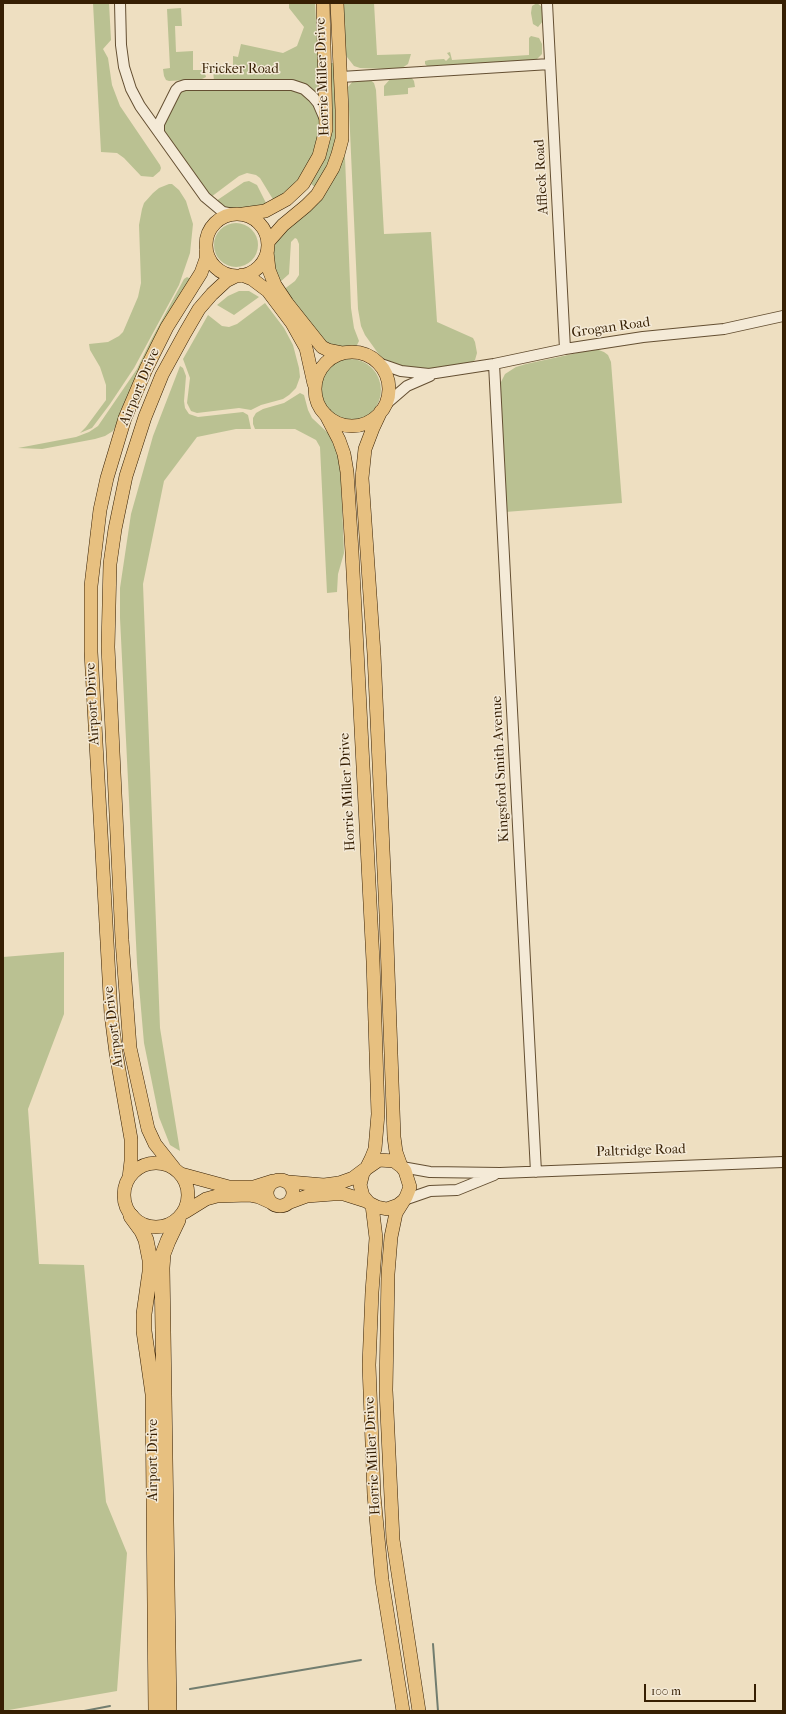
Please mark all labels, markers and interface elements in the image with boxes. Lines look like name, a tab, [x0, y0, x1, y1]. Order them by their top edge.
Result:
street label: Horrie Miller Drive	[313, 18, 333, 136]
street label: Fricker Road	[201, 62, 279, 78]
street label: Affleck Road	[532, 139, 552, 215]
street label: Grogan Road	[571, 314, 651, 342]
street label: Airport Drive	[116, 346, 164, 428]
street label: Airport Drive	[82, 662, 104, 746]
street label: Kingsford Smith Avenue	[489, 695, 513, 843]
street label: Horrie Miller Drive	[337, 732, 359, 852]
street label: Airport Drive	[101, 985, 127, 1069]
street label: Paltridge Road	[596, 1141, 686, 1161]
street label: Horrie Miller Drive	[362, 1396, 384, 1516]
street label: Airport Drive	[146, 1419, 162, 1501]
scale bar	[646, 1676, 758, 1702]
text: 100 m	[651, 1684, 681, 1698]

